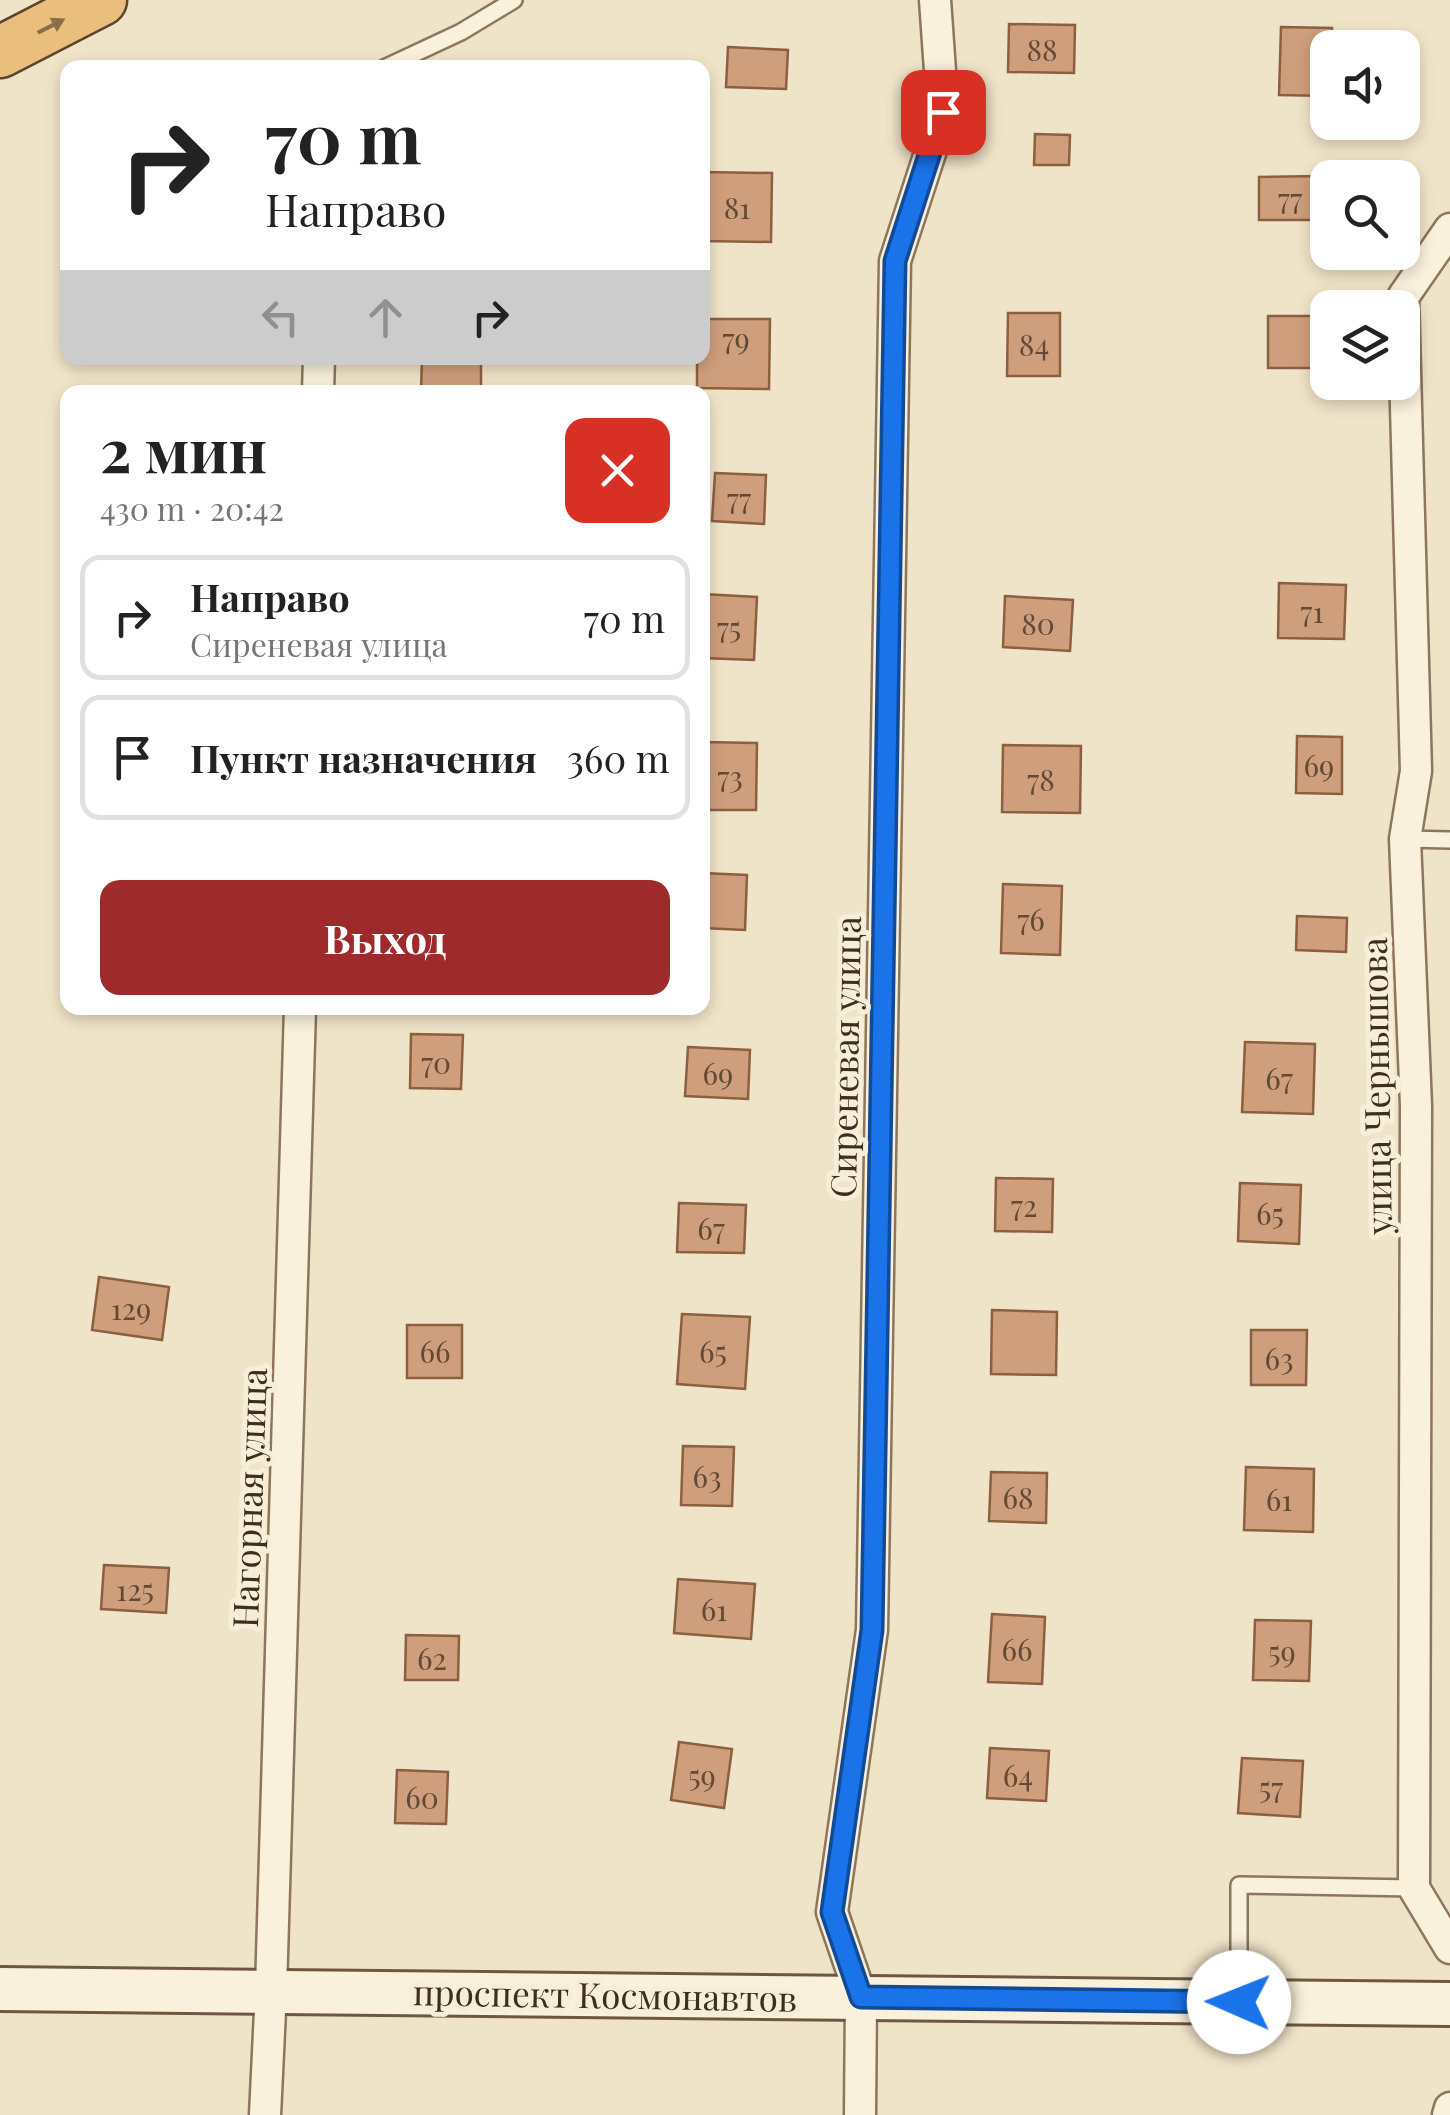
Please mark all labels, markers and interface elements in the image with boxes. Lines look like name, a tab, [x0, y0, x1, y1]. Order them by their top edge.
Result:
one-way arrow	[36, 18, 65, 35]
house number: 88	[1026, 29, 1058, 69]
map controls	[1310, 30, 1420, 400]
button: sound	[1310, 30, 1420, 140]
pin	[901, 70, 986, 155]
icon: arrive	[916, 85, 971, 140]
text: 70 m	[265, 88, 422, 182]
icon: right	[100, 100, 230, 230]
button: search	[1310, 160, 1420, 270]
text: Направо	[265, 178, 447, 238]
house number: 77	[1278, 178, 1302, 218]
house number: 81	[724, 187, 750, 227]
icon: left	[253, 290, 308, 345]
icon: ahead	[358, 290, 413, 345]
icon: right	[463, 290, 518, 345]
button: layers	[1310, 290, 1420, 400]
house number: 79	[722, 318, 750, 358]
house number: 84	[1019, 324, 1049, 364]
text: 2 мин	[100, 408, 267, 488]
button: close	[565, 418, 670, 523]
house number: 77	[727, 478, 751, 518]
text: 430 m · 20:42	[100, 486, 284, 529]
text: Направо	[190, 571, 350, 622]
icon: right	[105, 590, 160, 645]
house number: 71	[1300, 591, 1324, 631]
text: 70 m	[584, 592, 665, 643]
house number: 80	[1021, 603, 1055, 643]
house number: 75	[717, 607, 741, 647]
text: Сиреневая улица	[190, 622, 448, 665]
icon: arrive	[105, 730, 160, 785]
text: Пункт назначения	[190, 732, 537, 783]
text: 360 m	[567, 732, 670, 783]
house number: 69	[1304, 745, 1334, 785]
house number: 73	[717, 756, 743, 796]
house number: 78	[1027, 759, 1055, 799]
button: Выход	[100, 880, 670, 995]
house number: 76	[1017, 899, 1045, 939]
street label: Сиреневая улица	[818, 915, 870, 1198]
street label: улица Чернышова	[1349, 936, 1401, 1236]
house number: 70	[421, 1042, 451, 1082]
house number: 69	[703, 1053, 733, 1093]
house number: 67	[1265, 1058, 1293, 1098]
house number: 72	[1011, 1185, 1037, 1225]
house number: 65	[1256, 1193, 1284, 1233]
house number: 67	[697, 1208, 725, 1248]
house number: 129	[111, 1288, 151, 1328]
house number: 66	[419, 1331, 451, 1371]
house number: 65	[699, 1331, 727, 1371]
house number: 63	[1264, 1338, 1294, 1378]
street label: Нагорная улица	[220, 1367, 276, 1629]
house number: 63	[692, 1456, 722, 1496]
house number: 68	[1002, 1477, 1034, 1517]
house number: 61	[1266, 1479, 1292, 1519]
house number: 125	[116, 1569, 154, 1609]
house number: 61	[701, 1589, 727, 1629]
house number: 66	[1001, 1629, 1033, 1669]
house number: 59	[1268, 1631, 1296, 1671]
house number: 62	[417, 1638, 447, 1678]
house number: 59	[688, 1755, 716, 1795]
house number: 64	[1003, 1755, 1033, 1795]
house number: 57	[1259, 1767, 1283, 1807]
house number: 60	[405, 1777, 439, 1817]
position arrow	[1187, 1950, 1291, 2054]
street label: проспект Космонавтов	[413, 1967, 797, 2021]

